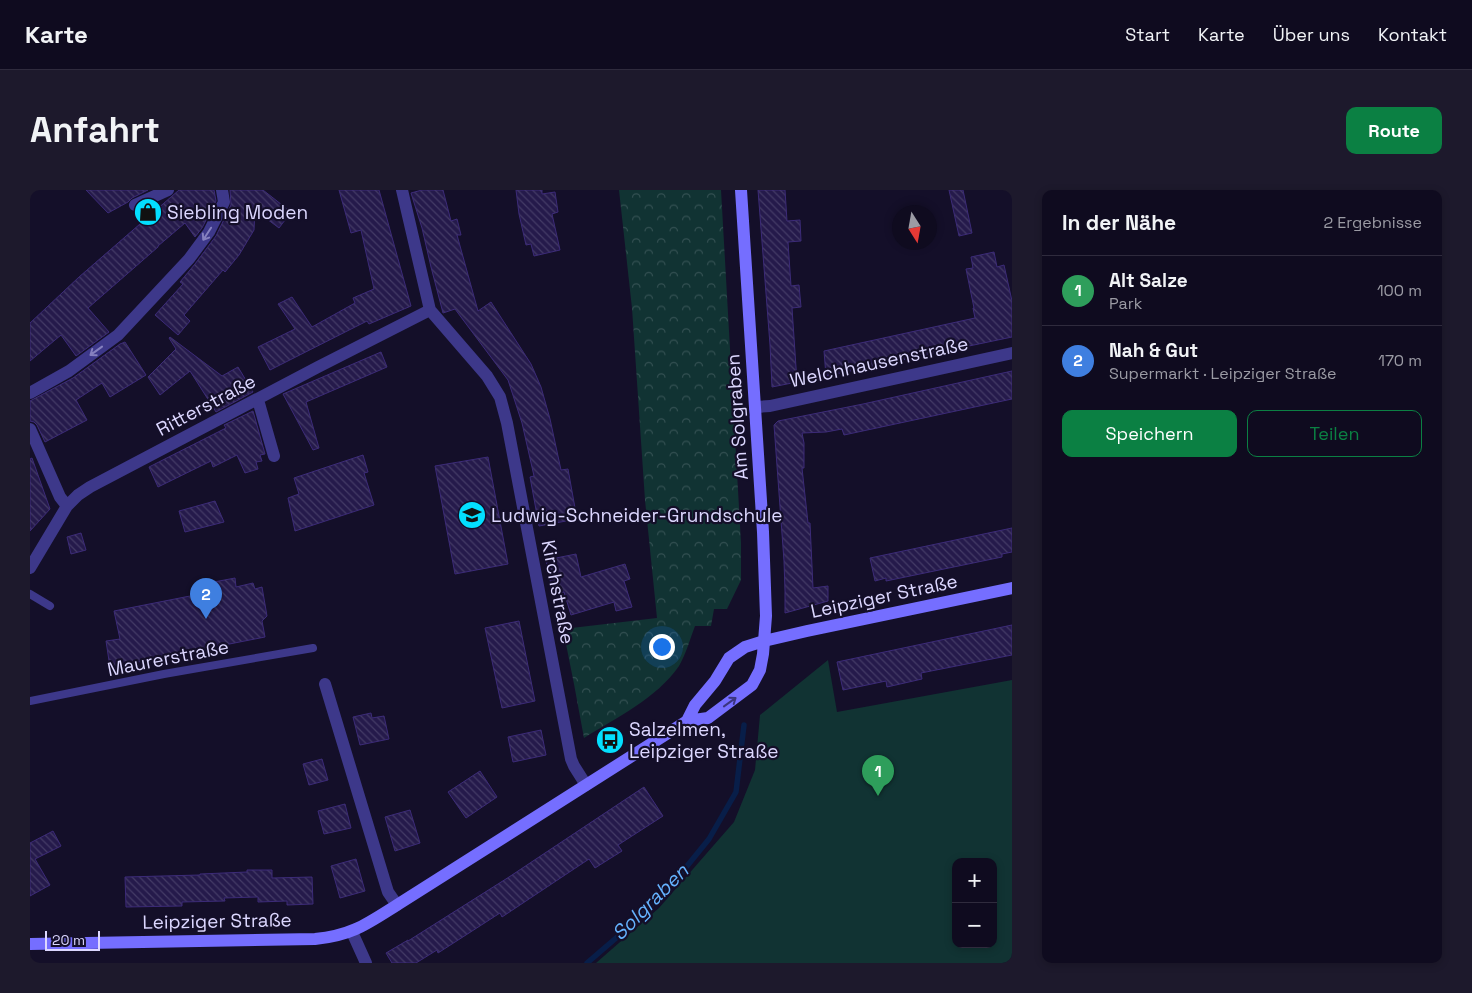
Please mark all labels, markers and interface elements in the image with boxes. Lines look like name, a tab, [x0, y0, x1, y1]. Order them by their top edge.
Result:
text: Karte	[25, 19, 88, 50]
text: Start	[1125, 23, 1170, 46]
text: Karte	[1198, 23, 1245, 46]
text: Über uns	[1273, 23, 1350, 46]
text: Kontakt	[1378, 23, 1447, 46]
button: Route	[1346, 107, 1442, 154]
text: Anfahrt	[30, 108, 160, 152]
shop icon: Siebling Moden	[133, 197, 163, 227]
place label: Siebling Moden	[167, 200, 308, 225]
north arrow	[892, 205, 937, 250]
text: In der Nähe	[1062, 209, 1176, 236]
text: 2 Ergebnisse	[1323, 212, 1422, 233]
one-way arrow	[202, 227, 212, 241]
text: Alt Salze	[1109, 268, 1188, 293]
text: 1	[1074, 280, 1082, 301]
text: 100 m	[1377, 280, 1422, 301]
text: Park	[1109, 293, 1142, 314]
street label: Welchhausenstraße	[788, 331, 970, 393]
text: Nah & Gut	[1109, 338, 1198, 363]
one-way arrow	[90, 346, 103, 357]
text: 2	[1073, 350, 1083, 371]
text: 170 m	[1378, 350, 1422, 371]
street label: Am Solgraben	[720, 353, 754, 481]
text: Supermarkt · Leipziger Straße	[1109, 363, 1336, 384]
street label: Ritterstraße	[152, 368, 260, 442]
button: Speichern	[1062, 410, 1237, 457]
button: Teilen	[1247, 410, 1422, 457]
school or university icon: Ludwig-Schneider-Grundschule	[457, 500, 487, 530]
place label: Ludwig-Schneider-Grundschule	[491, 503, 783, 528]
street label: Kirchstraße	[536, 538, 580, 646]
street label: Leipziger Straße	[808, 568, 960, 624]
pin: 2	[190, 578, 222, 619]
street label: Maurerstraße	[105, 634, 231, 682]
your location	[649, 634, 675, 660]
one-way arrow	[723, 697, 737, 707]
place label: Salzelmen, Leipziger Straße	[629, 717, 778, 764]
bus stop icon: Salzelmen, Leipziger Straße	[595, 725, 625, 755]
pin: 1	[862, 755, 894, 796]
water label: Solgraben	[606, 858, 694, 946]
map controls	[952, 858, 997, 948]
button: +	[952, 858, 997, 903]
button: −	[952, 903, 997, 948]
street label: Leipziger Straße	[142, 907, 292, 935]
scale bar	[45, 928, 100, 951]
text: 20 m	[52, 931, 85, 949]

